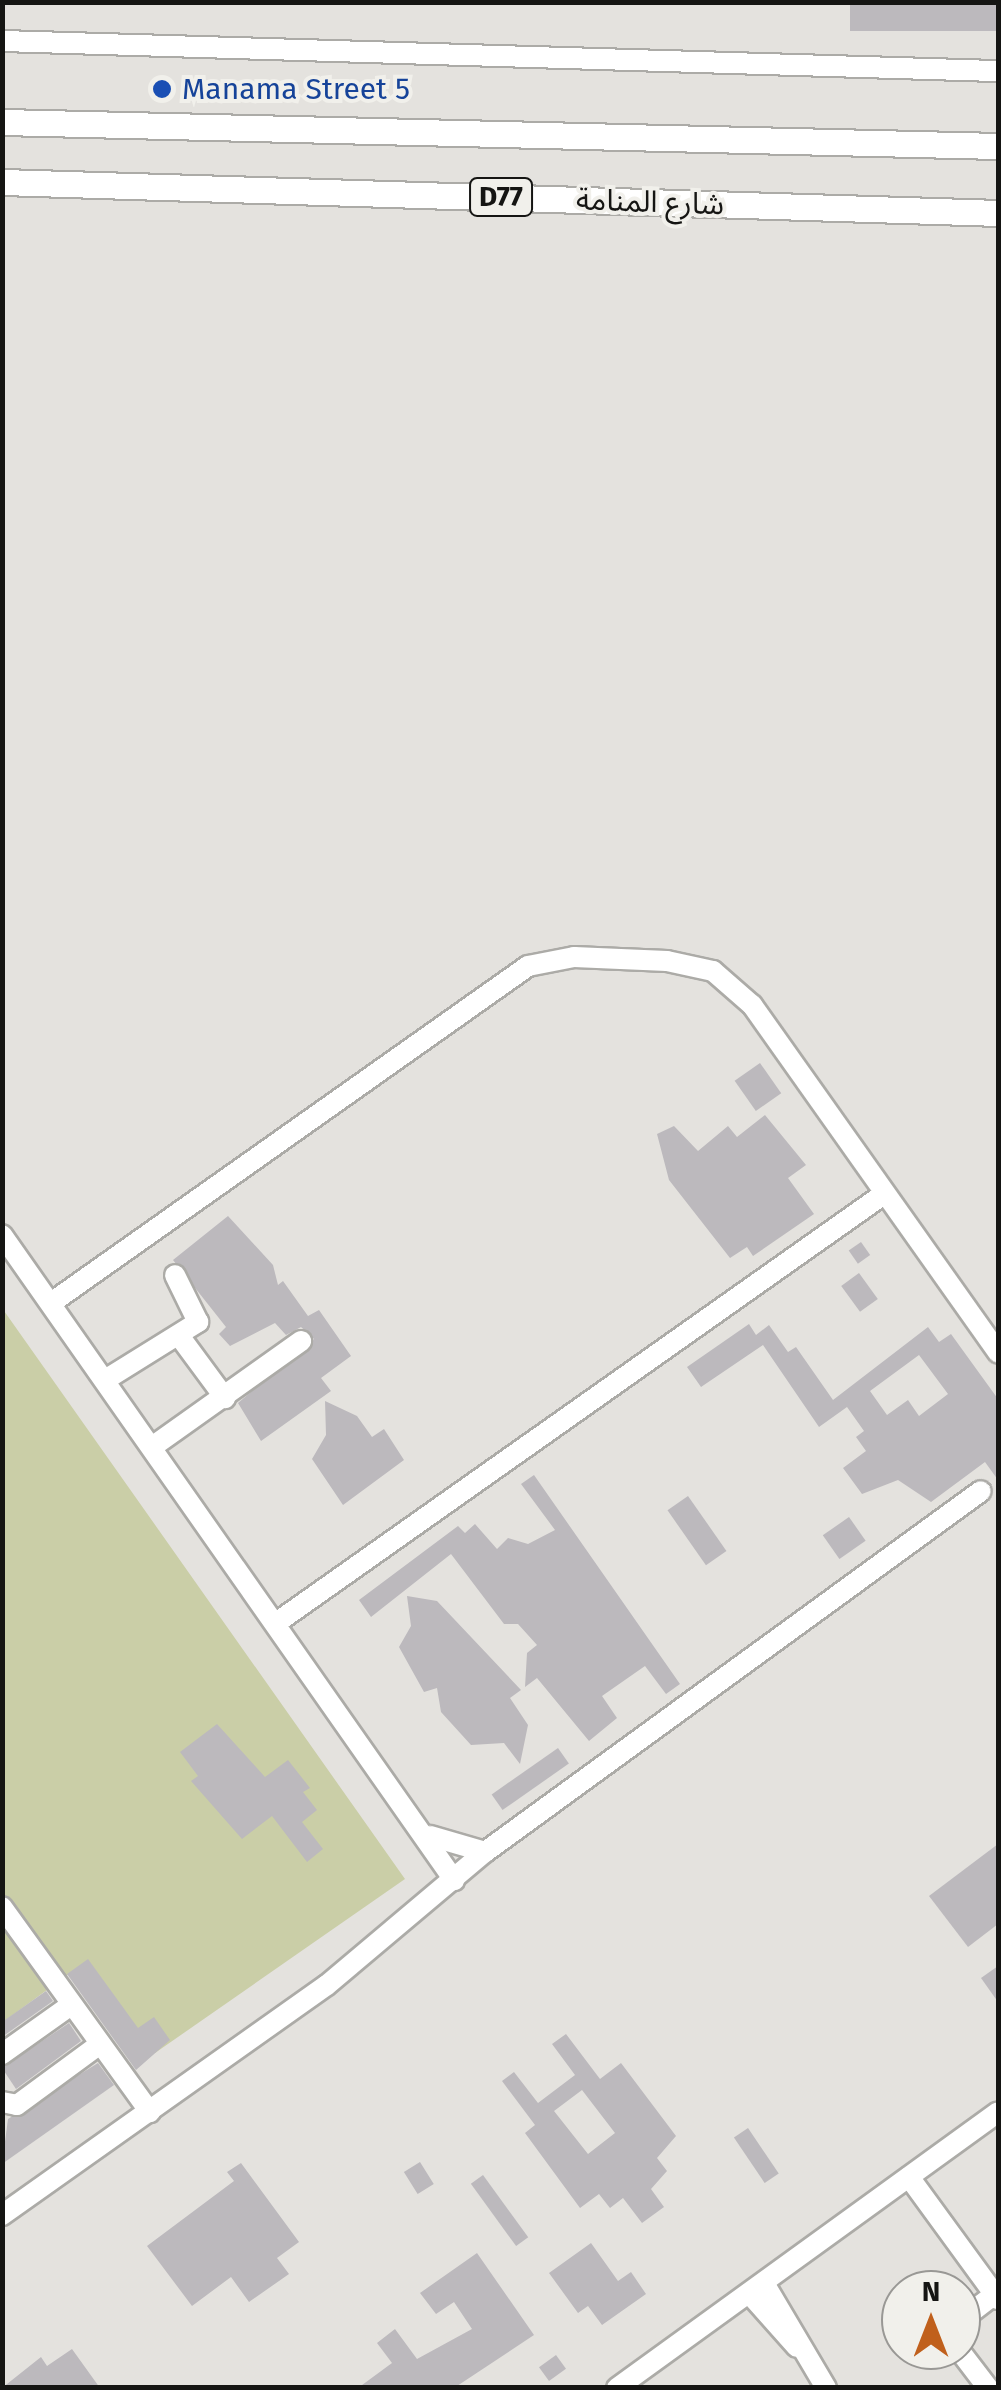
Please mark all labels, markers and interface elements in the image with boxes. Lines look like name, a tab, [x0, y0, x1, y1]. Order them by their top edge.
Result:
place label: Manama Street 5	[182, 71, 410, 107]
marker: Manama Street 5	[151, 78, 173, 100]
road number: D77	[468, 174, 534, 220]
street label: شارع المنامة	[575, 181, 725, 223]
north arrow	[881, 2270, 981, 2370]
text: N	[922, 2275, 940, 2308]

